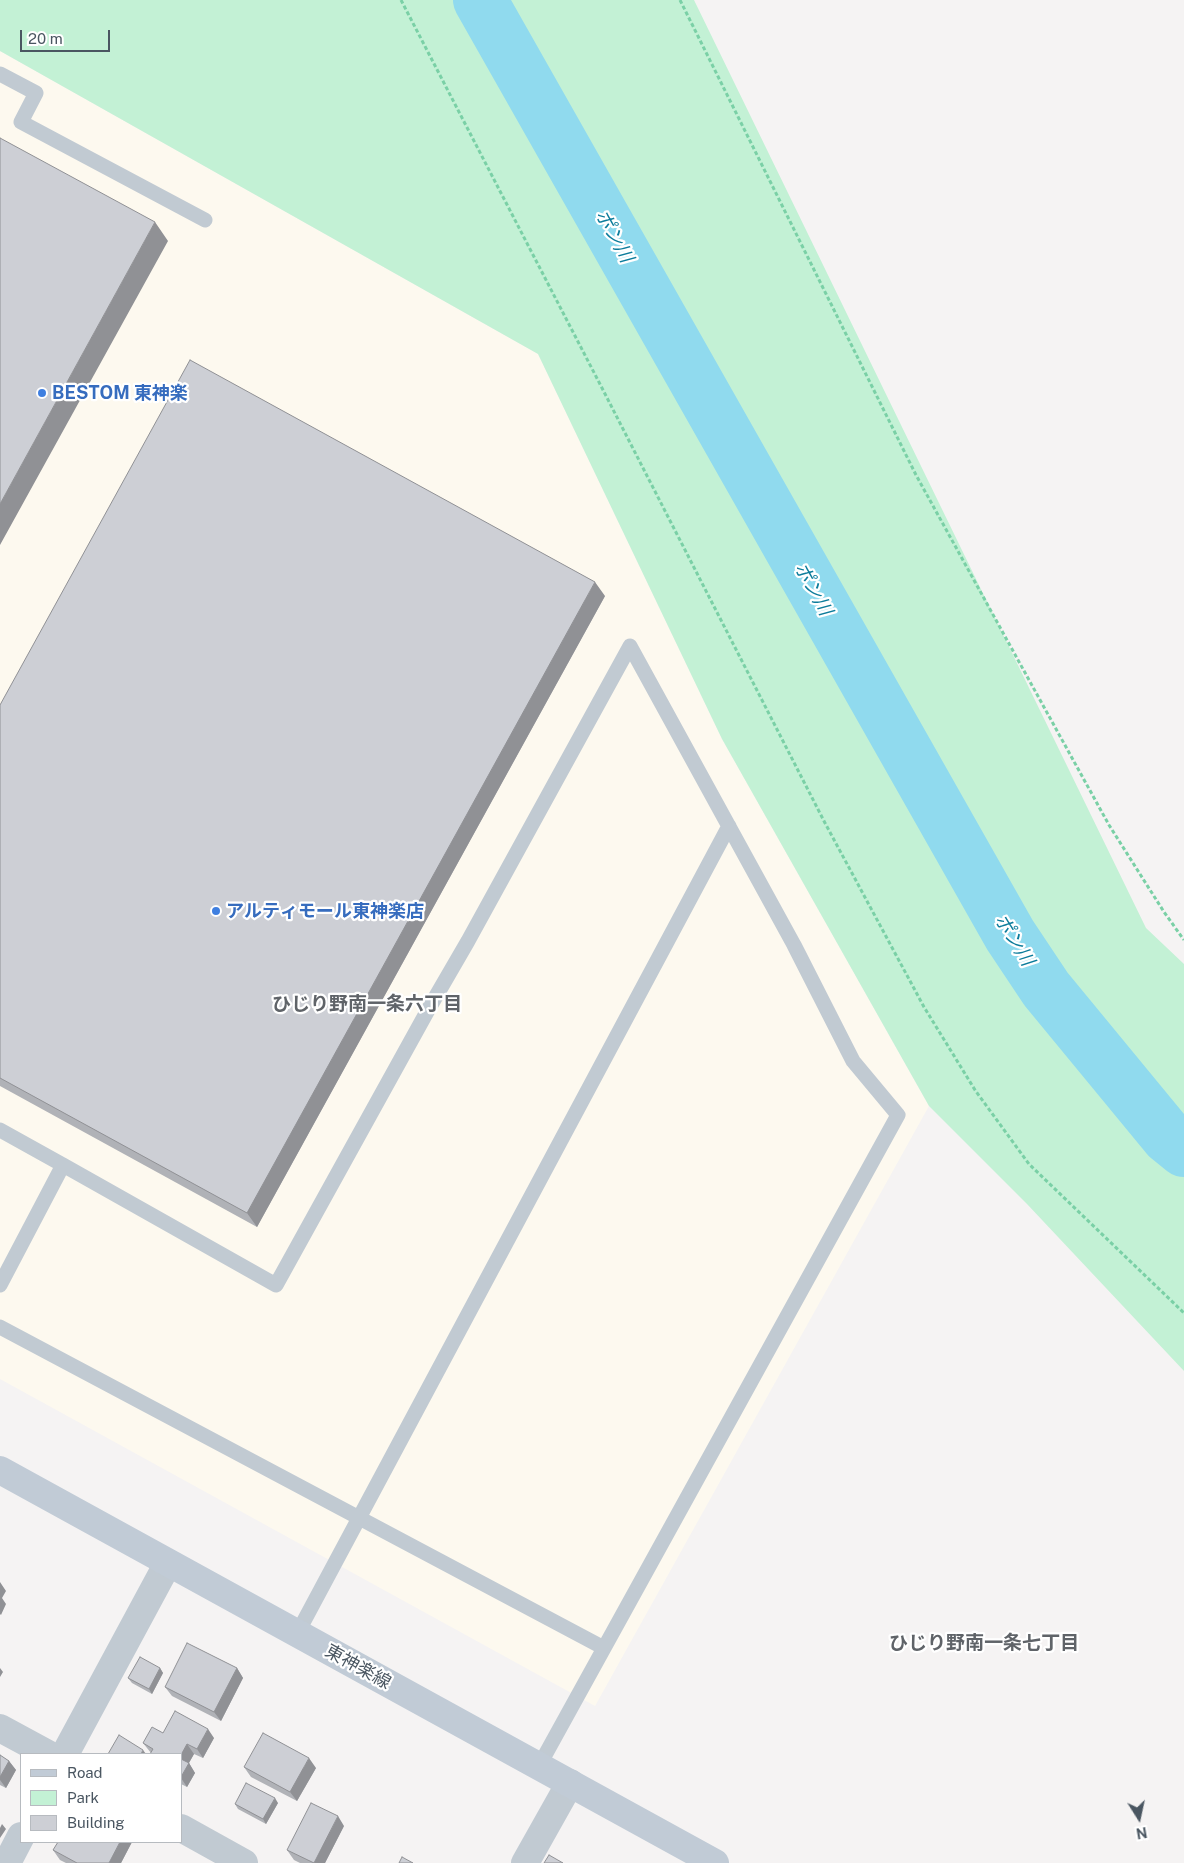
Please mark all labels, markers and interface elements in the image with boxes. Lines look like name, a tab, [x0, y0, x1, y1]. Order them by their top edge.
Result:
scale bar	[22, 20, 112, 52]
text: 20 m	[28, 30, 63, 47]
water label: ポン川	[590, 206, 638, 266]
place label: BESTOM 東神楽	[52, 382, 188, 404]
marker: BESTOM 東神楽	[36, 387, 48, 399]
water label: ポン川	[789, 559, 837, 619]
place label: アルティモール東神楽店	[226, 900, 424, 922]
marker: アルティモール東神楽店	[210, 905, 222, 917]
water label: ポン川	[989, 910, 1039, 970]
district label: ひじり野南一条六丁目	[272, 993, 462, 1015]
district label: ひじり野南一条七丁目	[889, 1632, 1079, 1654]
street label: 東神楽線	[321, 1640, 395, 1694]
legend	[20, 1753, 182, 1843]
text: Road	[67, 1764, 103, 1781]
text: Park	[67, 1789, 99, 1806]
north arrow	[1114, 1793, 1164, 1843]
text: Building	[67, 1814, 125, 1831]
text: N	[1135, 1824, 1148, 1842]

